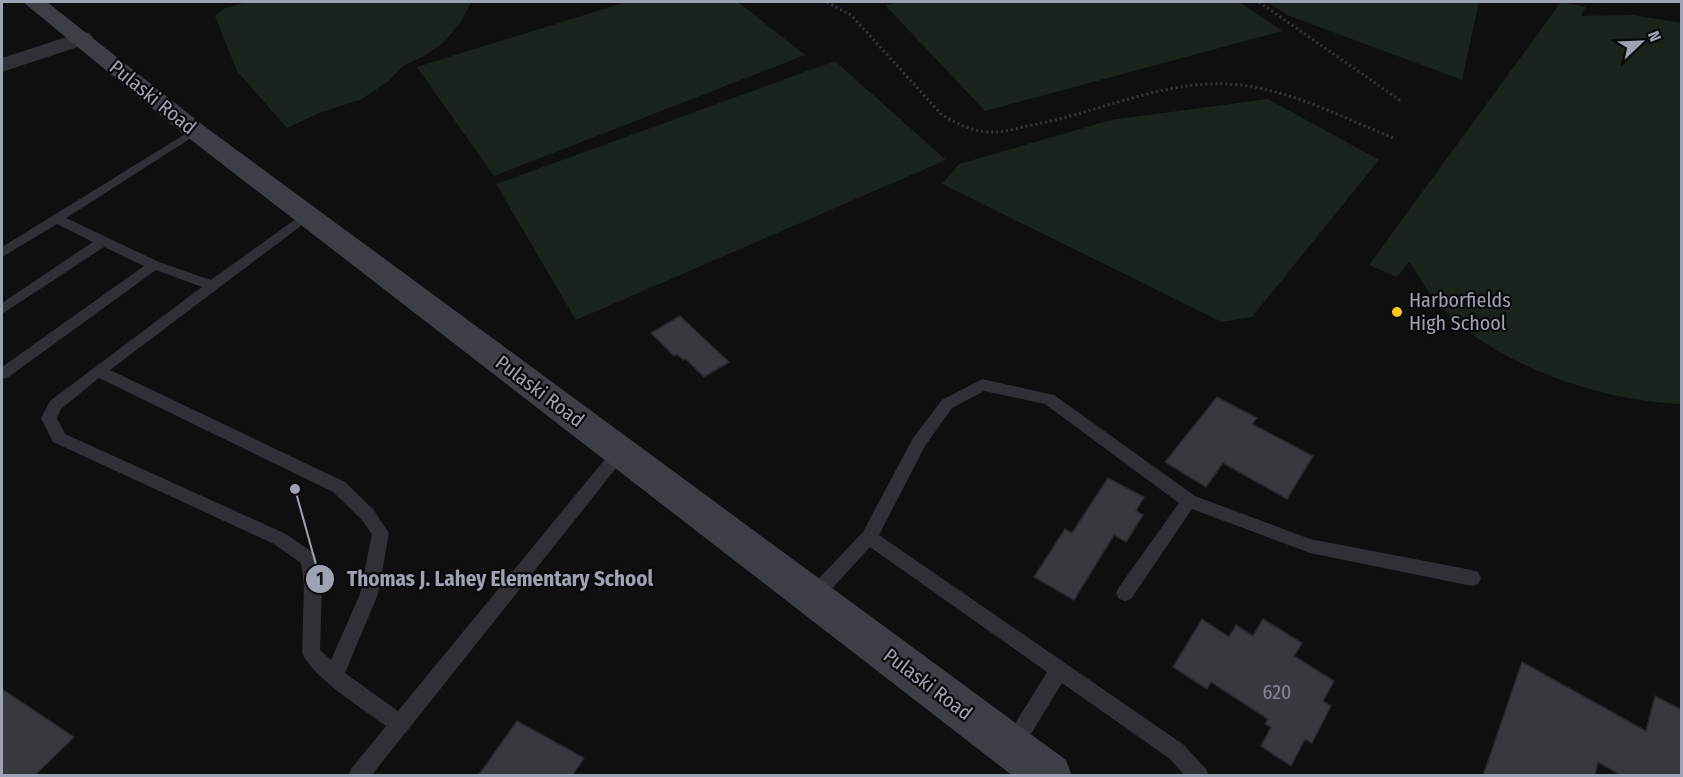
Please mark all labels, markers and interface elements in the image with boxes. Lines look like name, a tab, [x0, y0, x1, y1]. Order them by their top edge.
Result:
north arrow	[1611, 12, 1671, 72]
text: N	[1644, 28, 1665, 44]
street label: Pulaski Road	[105, 55, 201, 139]
place label: Harborfields High School	[1409, 288, 1511, 335]
marker: Harborfields High School	[1390, 305, 1404, 319]
street label: Pulaski Road	[491, 350, 589, 432]
callout: Thomas J. Lahey Elementary School	[305, 559, 665, 598]
text: Thomas J. Lahey Elementary School	[347, 566, 653, 592]
text: 1	[316, 568, 324, 590]
street label: Pulaski Road	[879, 643, 977, 725]
house number: 620	[1263, 680, 1291, 704]

